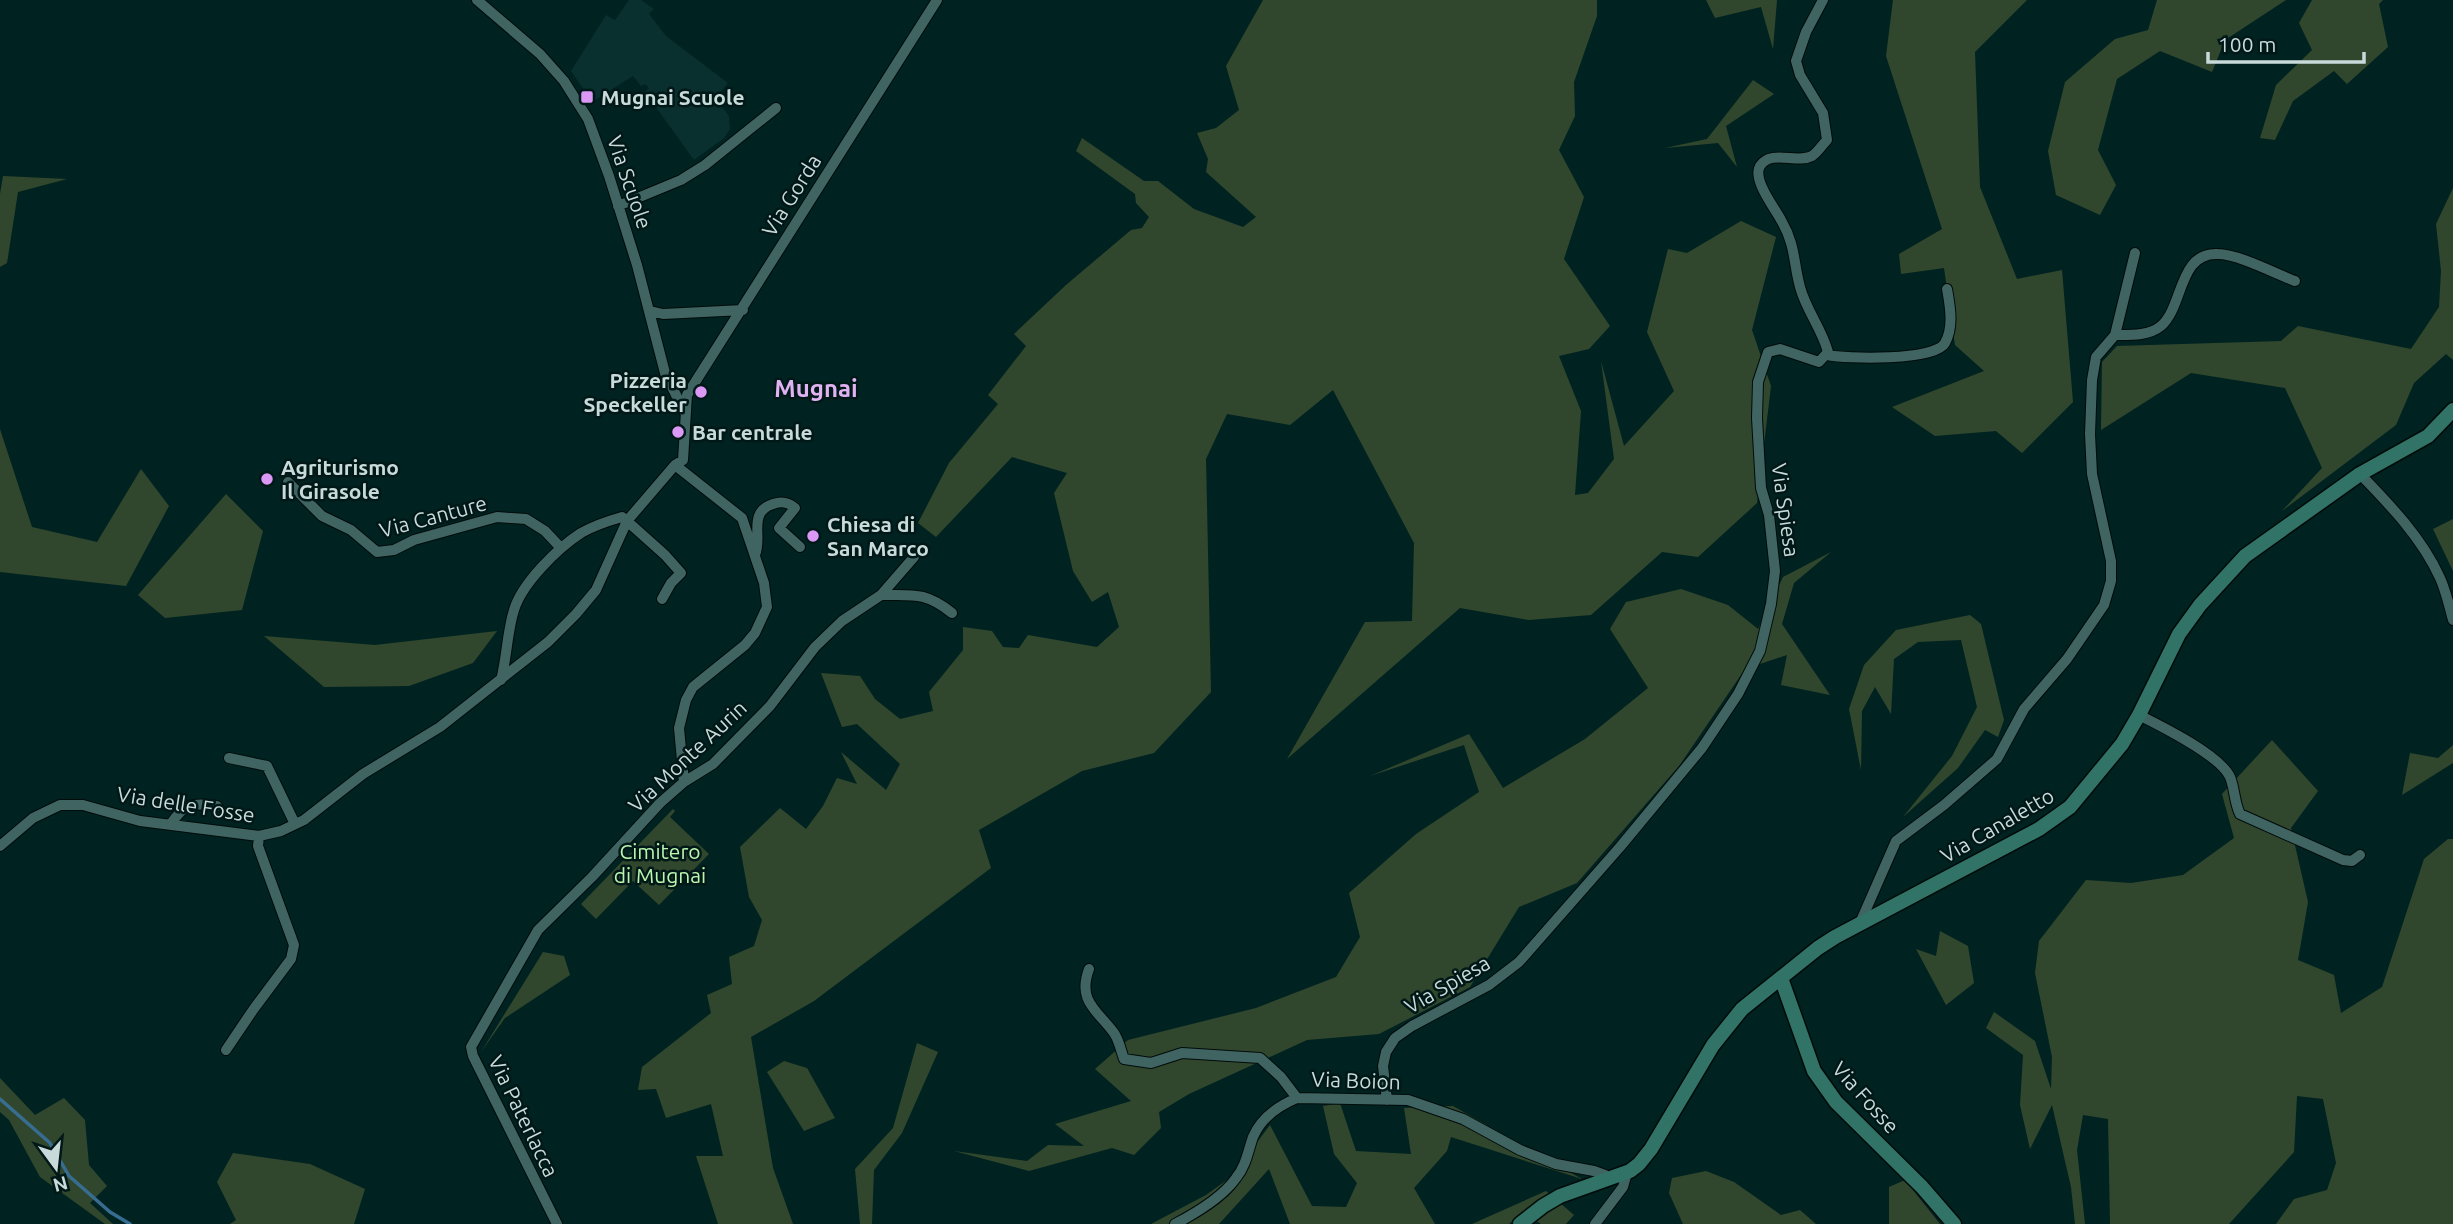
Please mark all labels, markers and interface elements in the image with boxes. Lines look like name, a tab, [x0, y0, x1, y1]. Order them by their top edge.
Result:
scale bar	[2208, 21, 2364, 65]
text: 100 m	[2218, 32, 2276, 56]
place label: Mugnai Scuole	[601, 85, 744, 109]
marker: Mugnai Scuole	[579, 89, 595, 105]
street label: Via Scuole	[603, 132, 657, 232]
street label: Via Gorda	[756, 150, 826, 240]
place label: Pizzeria Speckeller	[583, 368, 687, 416]
district label: Mugnai	[774, 375, 858, 402]
marker: Pizzeria Speckeller	[693, 384, 709, 400]
place label: Bar centrale	[692, 420, 813, 444]
marker: Bar centrale	[670, 424, 686, 440]
place label: Agriturismo Il Girasole	[281, 455, 399, 503]
street label: Via Spiesa	[1768, 461, 1804, 559]
marker: Agriturismo Il Girasole	[259, 471, 275, 487]
street label: Via Canture	[377, 490, 489, 542]
place label: Chiesa di San Marco	[827, 512, 929, 560]
marker: Chiesa di San Marco	[805, 528, 821, 544]
street label: Via Monte Aurin	[623, 695, 751, 817]
street label: Via delle Fosse	[115, 781, 257, 827]
street label: Via Canaletto	[1936, 783, 2058, 867]
park label: Cimitero di Mugnai	[614, 839, 706, 887]
street label: Via Spiesa	[1400, 950, 1494, 1018]
street label: Via Paterlacca	[484, 1051, 564, 1181]
street label: Via Fosse	[1828, 1056, 1904, 1138]
street label: Via Boion	[1311, 1066, 1401, 1094]
north arrow	[21, 1133, 91, 1203]
text: N	[51, 1172, 70, 1197]

